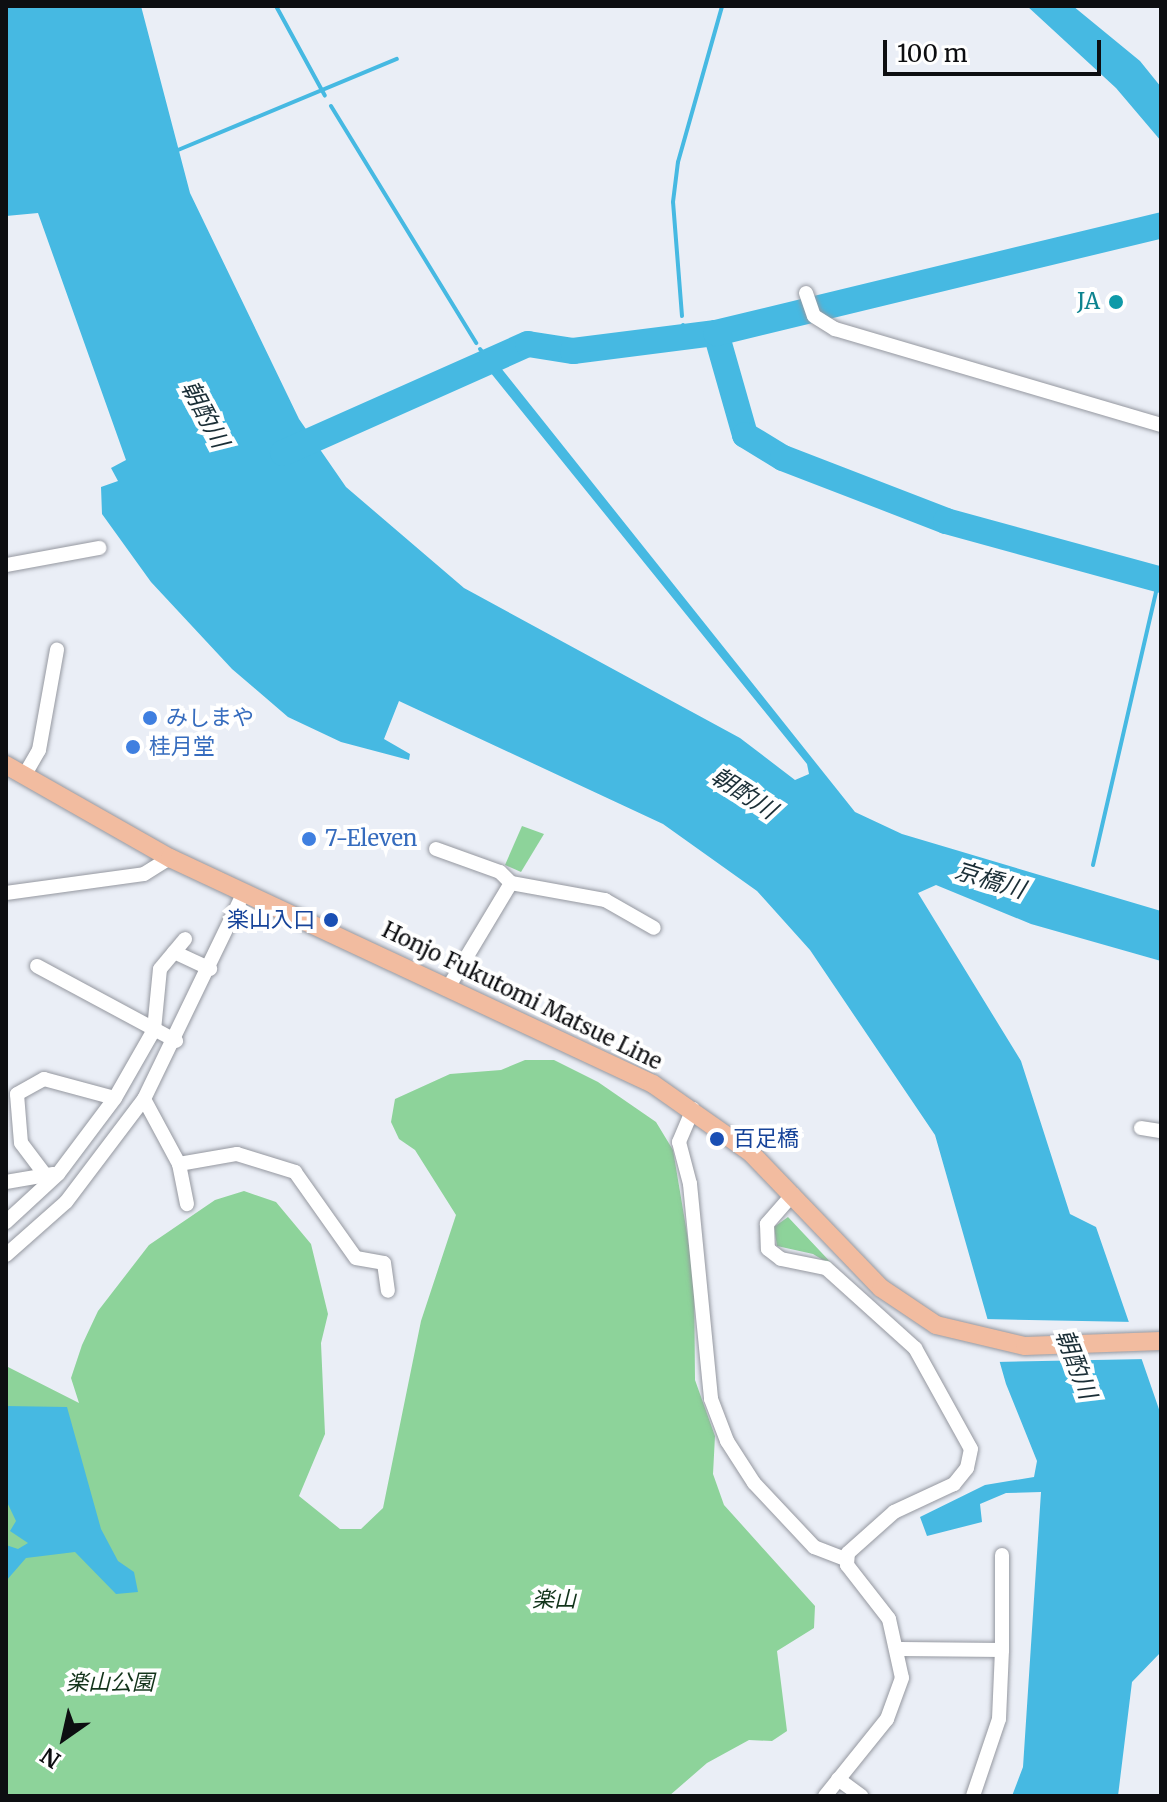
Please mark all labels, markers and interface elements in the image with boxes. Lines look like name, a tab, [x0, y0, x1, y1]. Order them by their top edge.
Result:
scale bar	[887, 24, 1105, 74]
text: 100 m	[897, 38, 967, 69]
place label: JA	[1077, 289, 1100, 315]
marker: JA	[1107, 293, 1125, 311]
water label: 朝酌川	[175, 375, 235, 453]
place label: みしまや	[166, 705, 254, 731]
marker: みしまや	[141, 709, 159, 727]
place label: 桂月堂	[149, 734, 215, 760]
marker: 桂月堂	[124, 738, 142, 756]
water label: 朝酌川	[706, 761, 782, 825]
place label: 7-Eleven	[325, 826, 417, 852]
marker: 7-Eleven	[300, 830, 318, 848]
water label: 京橋川	[951, 856, 1029, 904]
place label: 楽山入口	[227, 907, 315, 933]
marker: 楽山入口	[322, 911, 340, 929]
street label: Honjo Fukutomi Matsue Line	[378, 917, 666, 1075]
place label: 百足橋	[733, 1126, 799, 1152]
marker: 百足橋	[708, 1130, 726, 1148]
water label: 朝酌川	[1050, 1325, 1102, 1403]
park label: 楽山	[532, 1587, 576, 1613]
park label: 楽山公園	[66, 1670, 154, 1696]
north arrow	[24, 1698, 104, 1778]
text: N	[36, 1741, 66, 1774]

